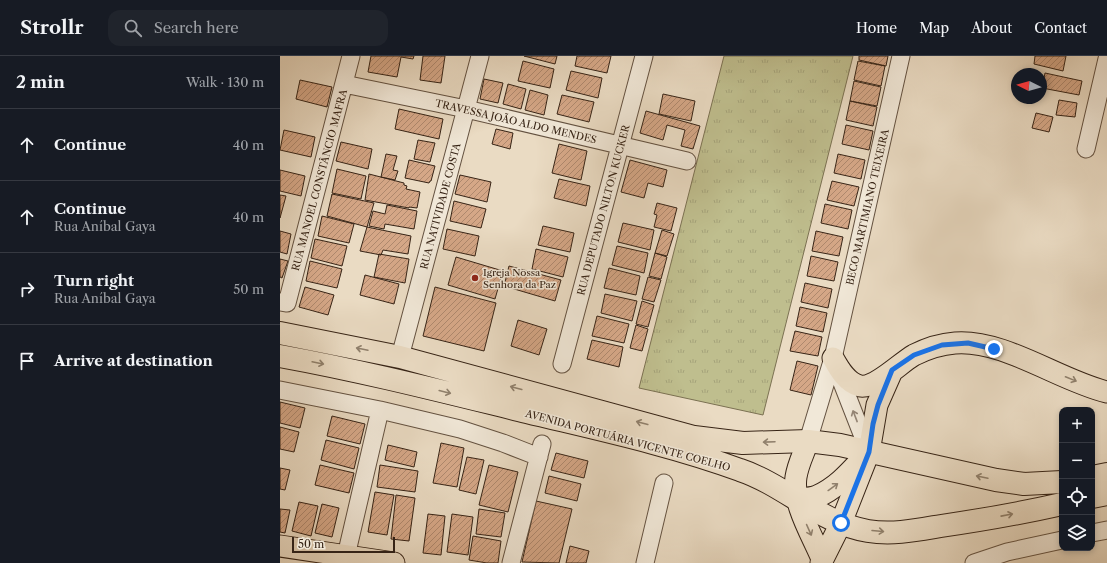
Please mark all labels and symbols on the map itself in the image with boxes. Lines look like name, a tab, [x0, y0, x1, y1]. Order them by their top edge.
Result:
north arrow	[1011, 68, 1047, 104]
street label: RUA MANOEL CONSTÂNCIO MAFRA	[289, 87, 350, 272]
street label: TRAVESSA JOÃO ALDO MENDES	[434, 97, 598, 146]
street label: RUA DEPUTADO NILTON KUCKER	[574, 123, 633, 297]
street label: BECO MARTIMIANO TEIXEIRA	[843, 127, 892, 287]
street label: RUA NATIVIDADE COSTA	[417, 141, 464, 271]
place label: Igreja Nossa Senhora da Paz	[483, 266, 556, 291]
marker: Igreja Nossa Senhora da Paz	[470, 273, 480, 283]
route end	[985, 340, 1003, 358]
one-way arrow	[356, 344, 369, 352]
one-way arrow	[311, 360, 324, 368]
one-way arrow	[1065, 376, 1077, 384]
one-way arrow	[510, 384, 523, 392]
one-way arrow	[438, 389, 451, 397]
street label: AVENIDA PORTUÁRIA VICENTE COELHO	[523, 407, 732, 474]
one-way arrow	[850, 410, 858, 422]
one-way arrow	[636, 419, 649, 426]
one-way arrow	[763, 438, 776, 446]
one-way arrow	[976, 472, 989, 480]
one-way arrow	[827, 483, 838, 491]
one-way arrow	[1000, 511, 1013, 519]
route start	[832, 514, 850, 532]
one-way arrow	[806, 523, 814, 535]
one-way arrow	[871, 528, 884, 535]
scale bar	[292, 535, 395, 554]

